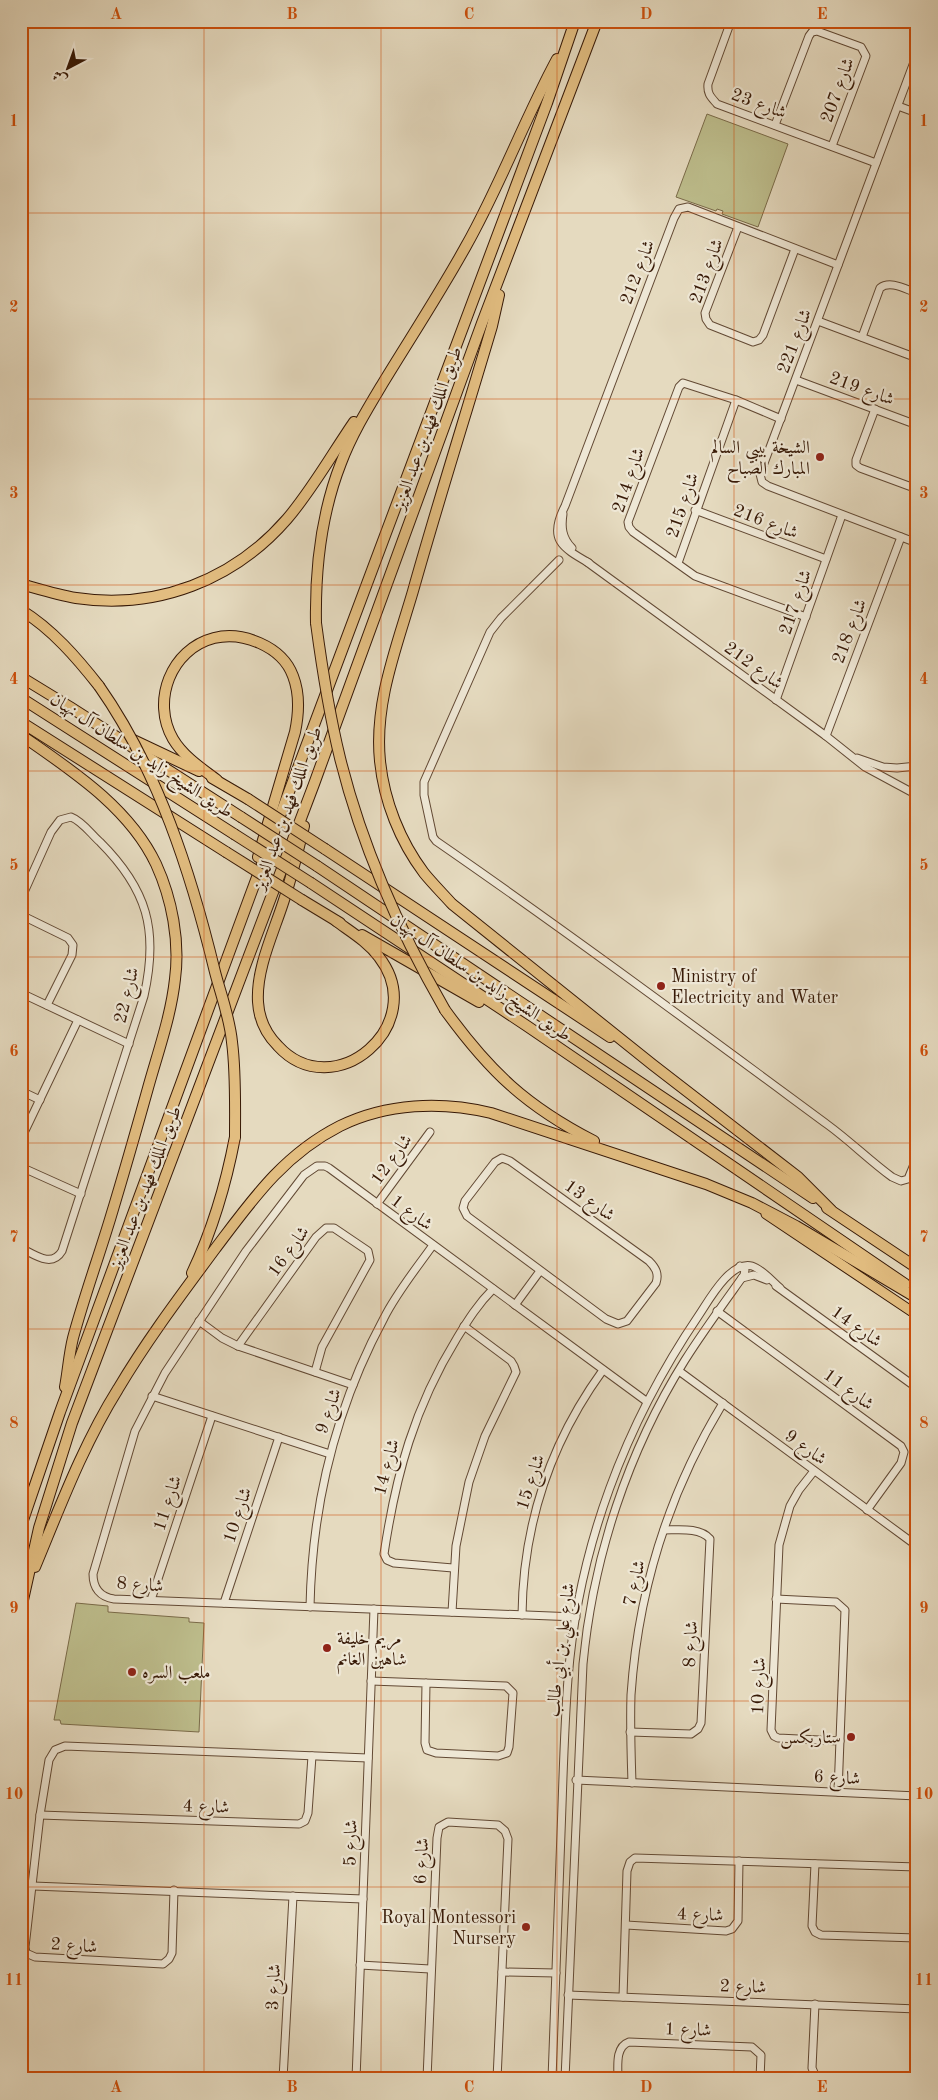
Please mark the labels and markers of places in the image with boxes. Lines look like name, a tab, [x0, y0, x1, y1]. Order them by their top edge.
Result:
place label: الشيخة بيبي السالم المبارك الصباح	[711, 439, 810, 484]
marker: الشيخة بيبي السالم المبارك الصباح	[814, 451, 826, 463]
place label: Ministry of Electricity and Water	[671, 968, 839, 1007]
marker: Ministry of Electricity and Water	[655, 980, 667, 992]
place label: مريم خليفة شاهين الغانم	[337, 1630, 407, 1675]
marker: مريم خليفة شاهين الغانم	[321, 1642, 333, 1654]
place label: ملعب السره	[142, 1664, 211, 1684]
marker: ملعب السره	[126, 1666, 138, 1678]
place label: ستاربكس	[780, 1728, 841, 1749]
marker: ستاربكس	[845, 1731, 857, 1743]
place label: Royal Montessori Nursery	[381, 1909, 516, 1948]
marker: Royal Montessori Nursery	[520, 1921, 532, 1933]

